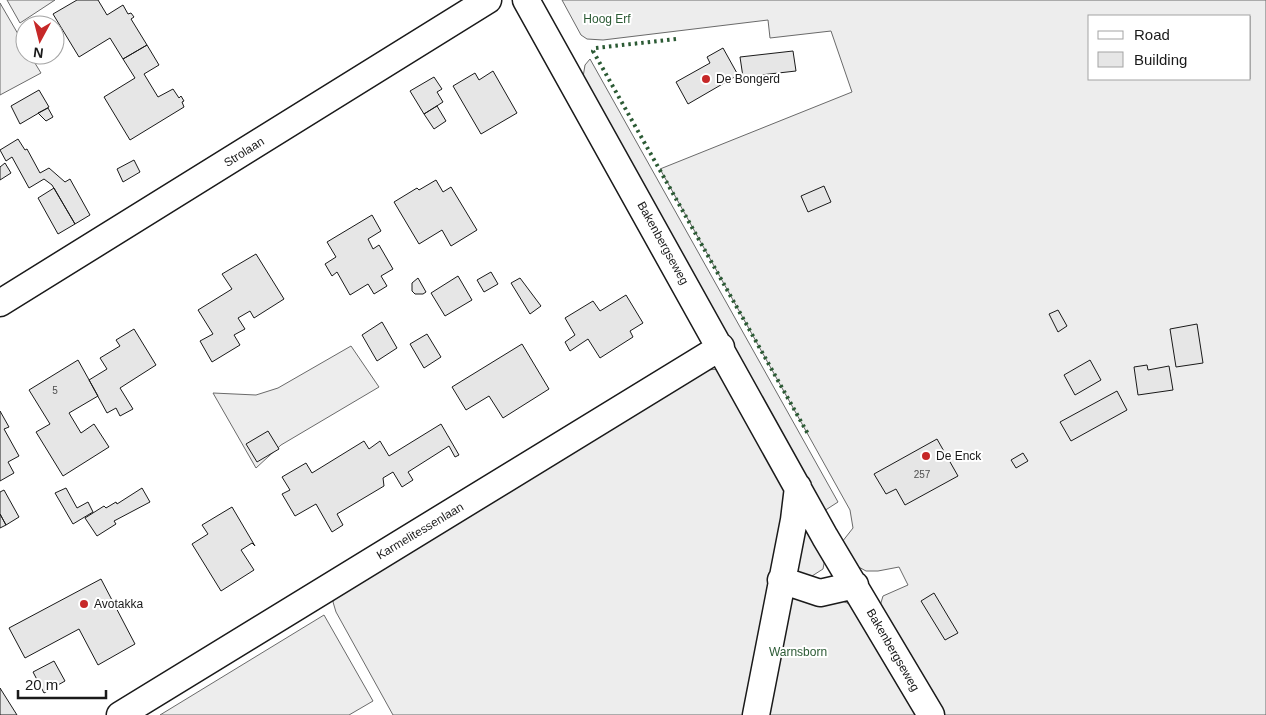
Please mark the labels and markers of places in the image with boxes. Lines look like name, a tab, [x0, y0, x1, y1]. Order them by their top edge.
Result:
place label: De Bongerd	[716, 72, 780, 86]
marker: De Bongerd	[700, 73, 712, 85]
place label: De Enck	[936, 449, 982, 463]
marker: De Enck	[920, 450, 932, 462]
place label: Avotakka	[94, 597, 143, 611]
marker: Avotakka	[78, 598, 90, 610]

